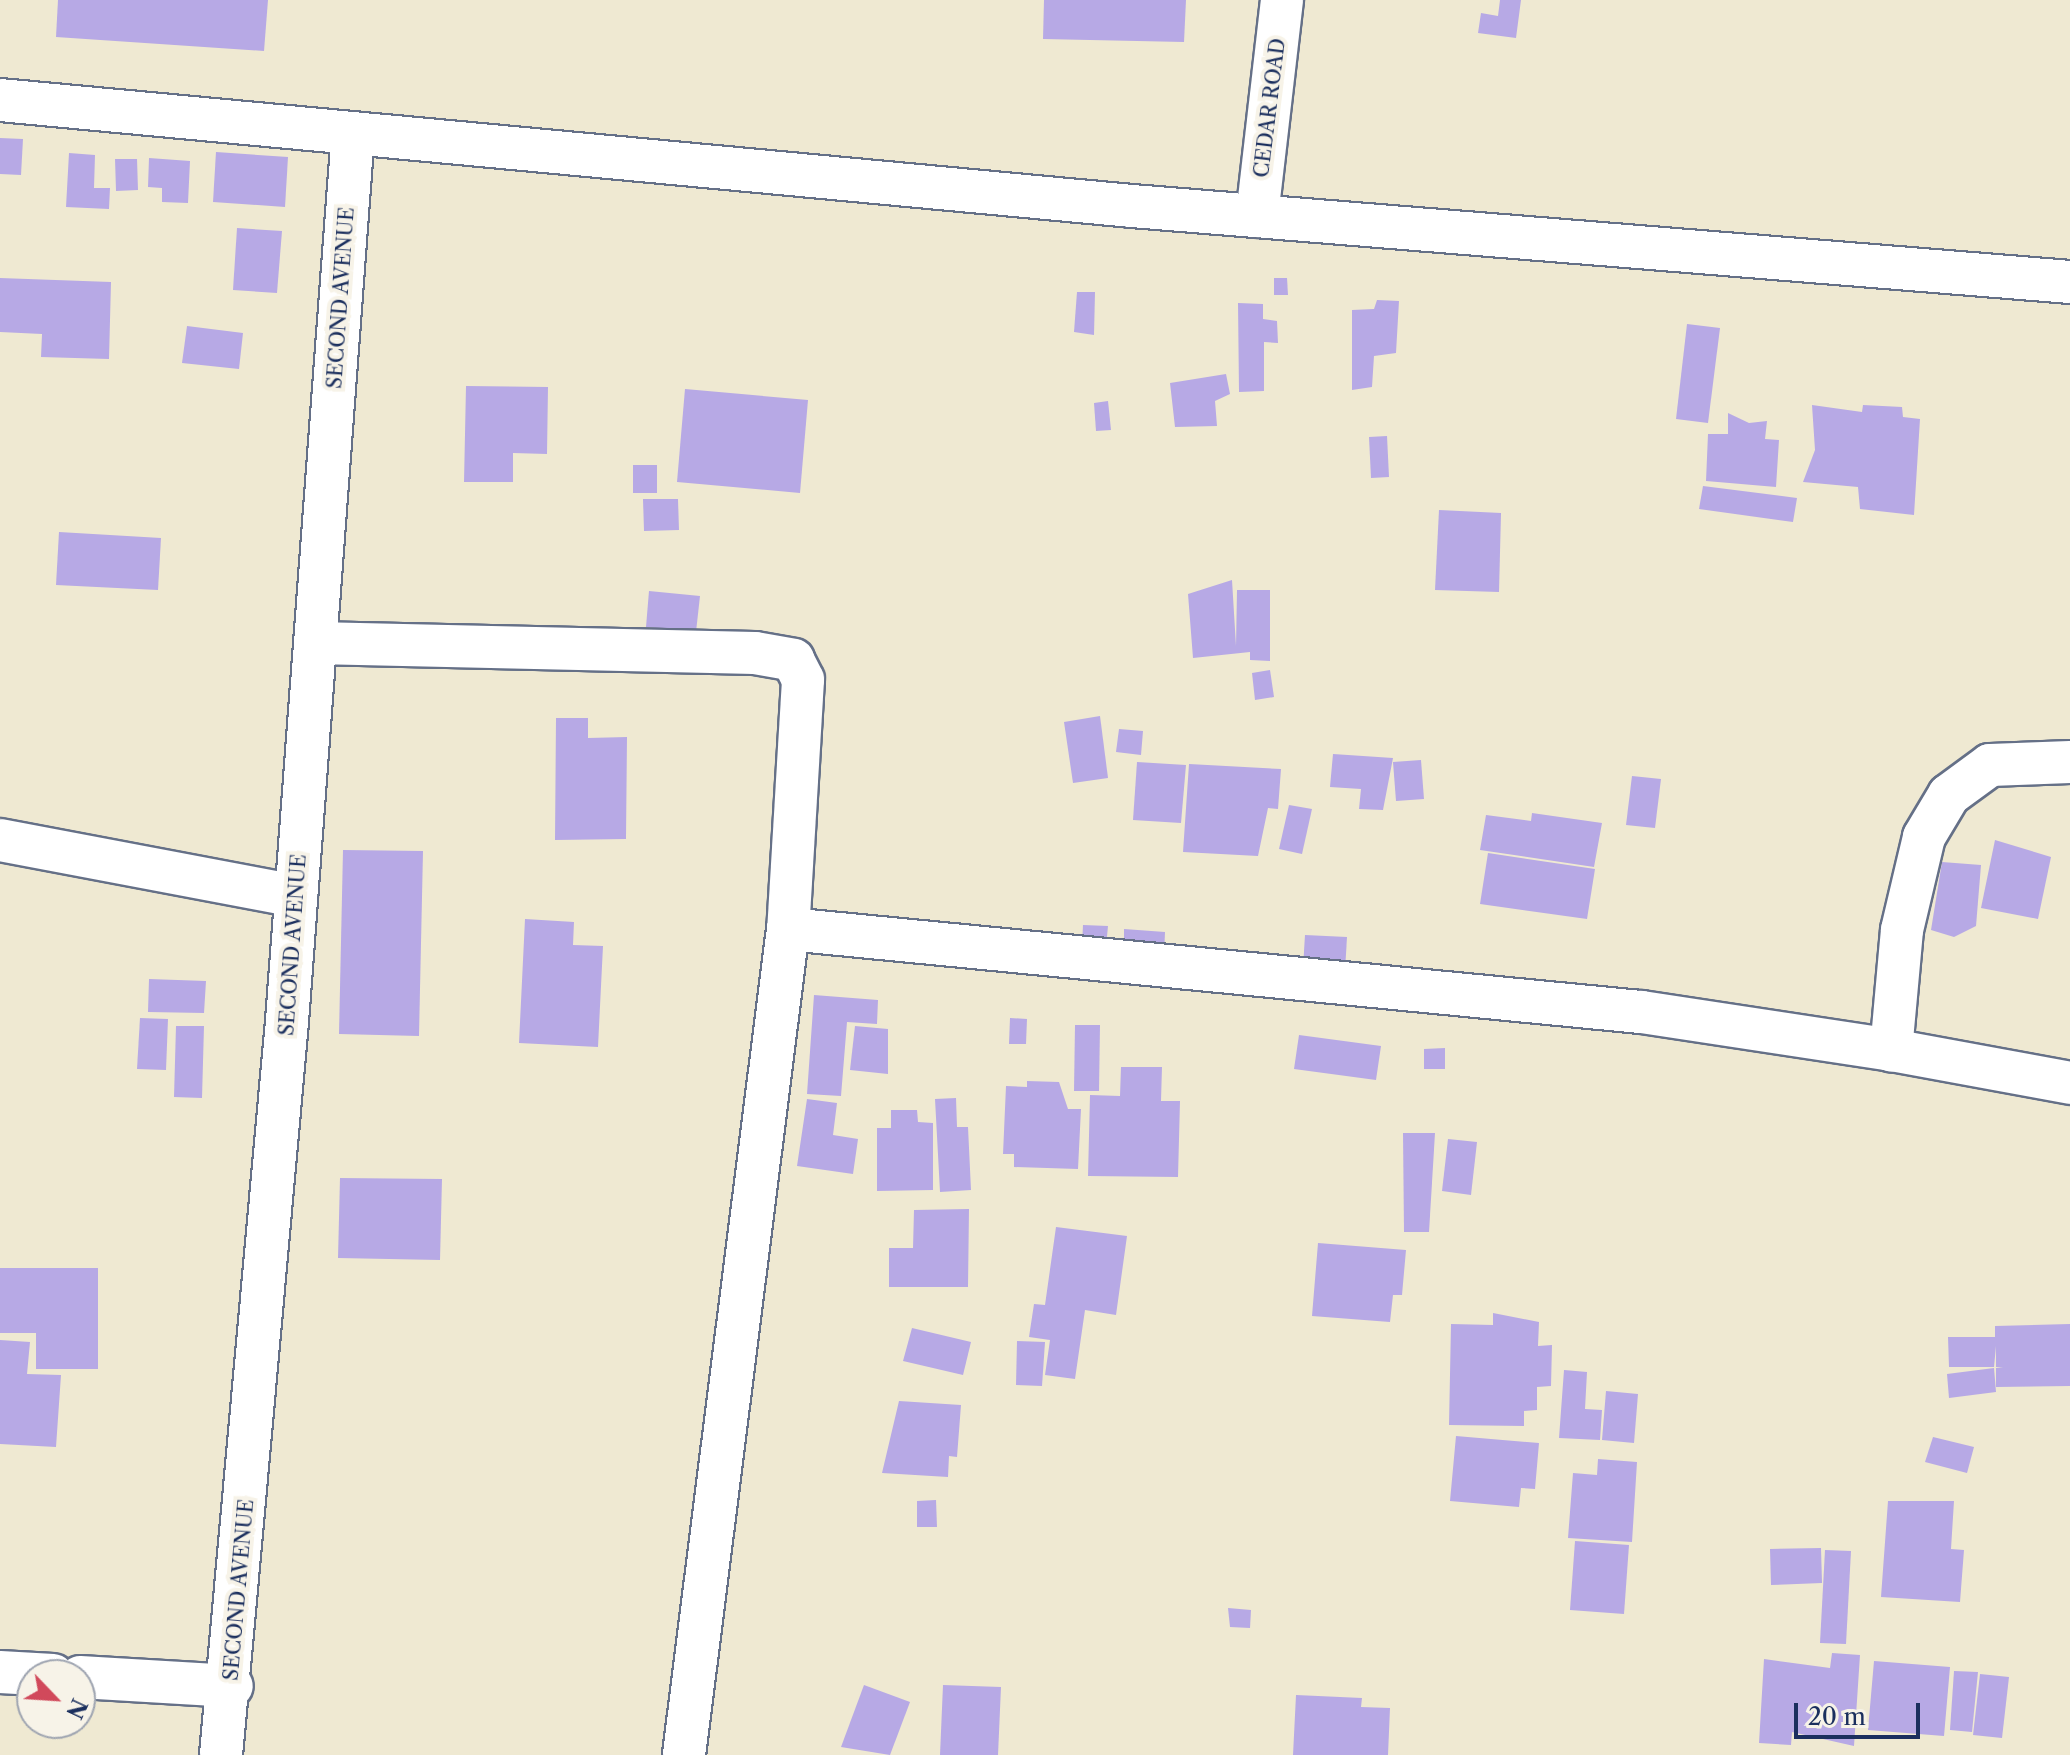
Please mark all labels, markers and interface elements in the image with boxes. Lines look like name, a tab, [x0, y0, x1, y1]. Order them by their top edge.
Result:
street label: CEDAR ROAD	[1249, 37, 1291, 179]
street label: SECOND AVENUE	[323, 206, 359, 390]
street label: SECOND AVENUE	[275, 853, 311, 1037]
street label: SECOND AVENUE	[219, 1498, 259, 1682]
north arrow	[16, 1659, 96, 1739]
scale bar	[1798, 1687, 1924, 1737]
text: N	[60, 1694, 93, 1723]
text: 20 m	[1808, 1702, 1866, 1731]

